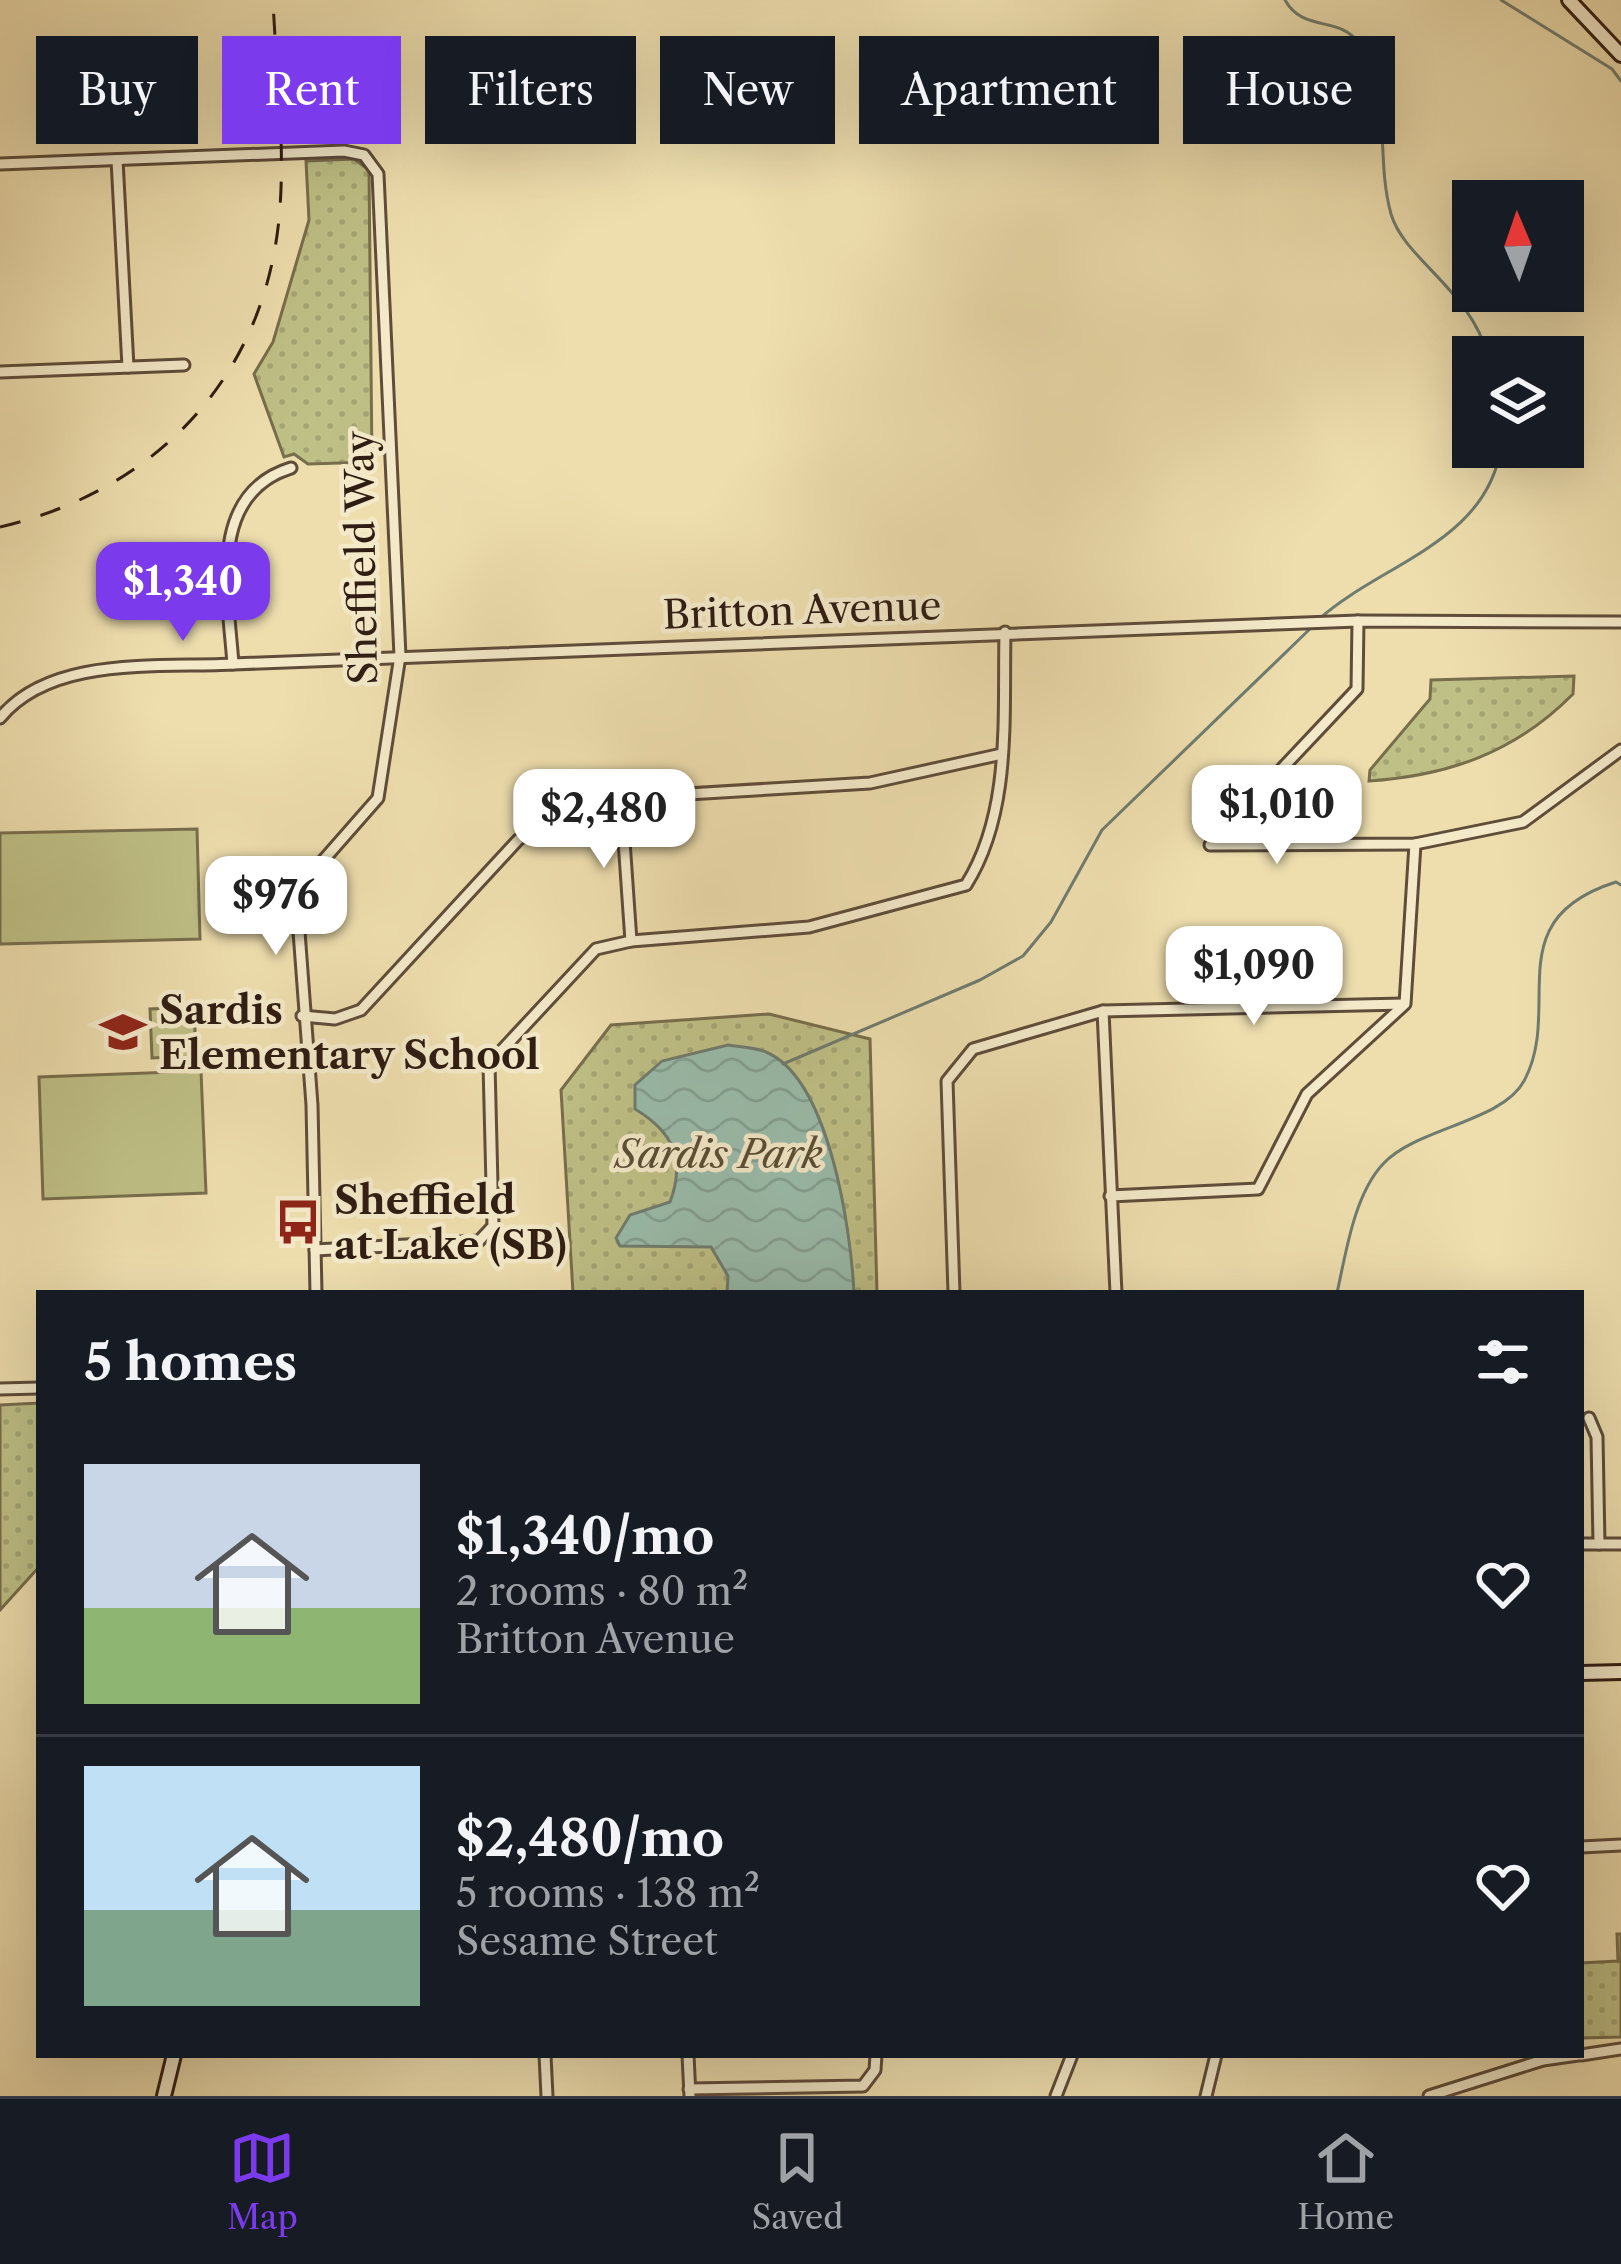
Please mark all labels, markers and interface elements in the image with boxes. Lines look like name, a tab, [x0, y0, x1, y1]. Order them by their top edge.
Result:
chip: Buy	[36, 36, 198, 144]
chip: Rent	[222, 36, 401, 144]
chip: Filters	[425, 36, 636, 144]
chip: New	[660, 36, 835, 144]
chip: Apartment	[859, 36, 1159, 144]
chip: House	[1183, 36, 1395, 144]
north arrow	[1452, 180, 1584, 312]
map controls	[1452, 180, 1584, 468]
button: layers	[1452, 336, 1584, 468]
street label: Sheffield Way	[335, 430, 387, 685]
pin: $1,340	[85, 542, 281, 644]
text: $1,340	[123, 557, 243, 605]
street label: Britton Avenue	[662, 581, 942, 639]
pin: $1,010	[1179, 765, 1375, 867]
pin: $2,480	[506, 769, 702, 871]
text: $1,010	[1219, 780, 1335, 828]
text: $2,480	[540, 784, 668, 832]
pin: $976	[205, 856, 347, 958]
text: $976	[232, 871, 320, 919]
pin: $1,090	[1156, 926, 1352, 1028]
text: $1,090	[1193, 941, 1315, 989]
place label: Sardis Elementary School	[159, 986, 539, 1079]
school or university icon: Sardis Elementary School	[98, 1007, 148, 1057]
park label: Sardis Park	[613, 1130, 823, 1178]
place label: Sheffield at Lake (SB)	[334, 1176, 567, 1269]
bus stop icon: Sheffield at Lake (SB)	[273, 1197, 323, 1247]
icon: filters	[1470, 1329, 1536, 1395]
text: 5 homes	[84, 1331, 297, 1393]
text: $1,340/mo	[456, 1505, 714, 1567]
icon: home	[180, 1512, 324, 1656]
icon: heart	[1470, 1551, 1536, 1617]
text: 2 rooms · 80 m²	[456, 1567, 748, 1615]
text: Britton Avenue	[456, 1615, 735, 1663]
text: $2,480/mo	[456, 1807, 724, 1869]
icon: home	[180, 1814, 324, 1958]
icon: heart	[1470, 1853, 1536, 1919]
text: 5 rooms · 138 m²	[456, 1869, 760, 1917]
text: Sesame Street	[456, 1917, 718, 1965]
tab: Map	[227, 2125, 298, 2238]
tab: Saved	[752, 2125, 843, 2238]
tab: Home	[1297, 2125, 1394, 2238]

